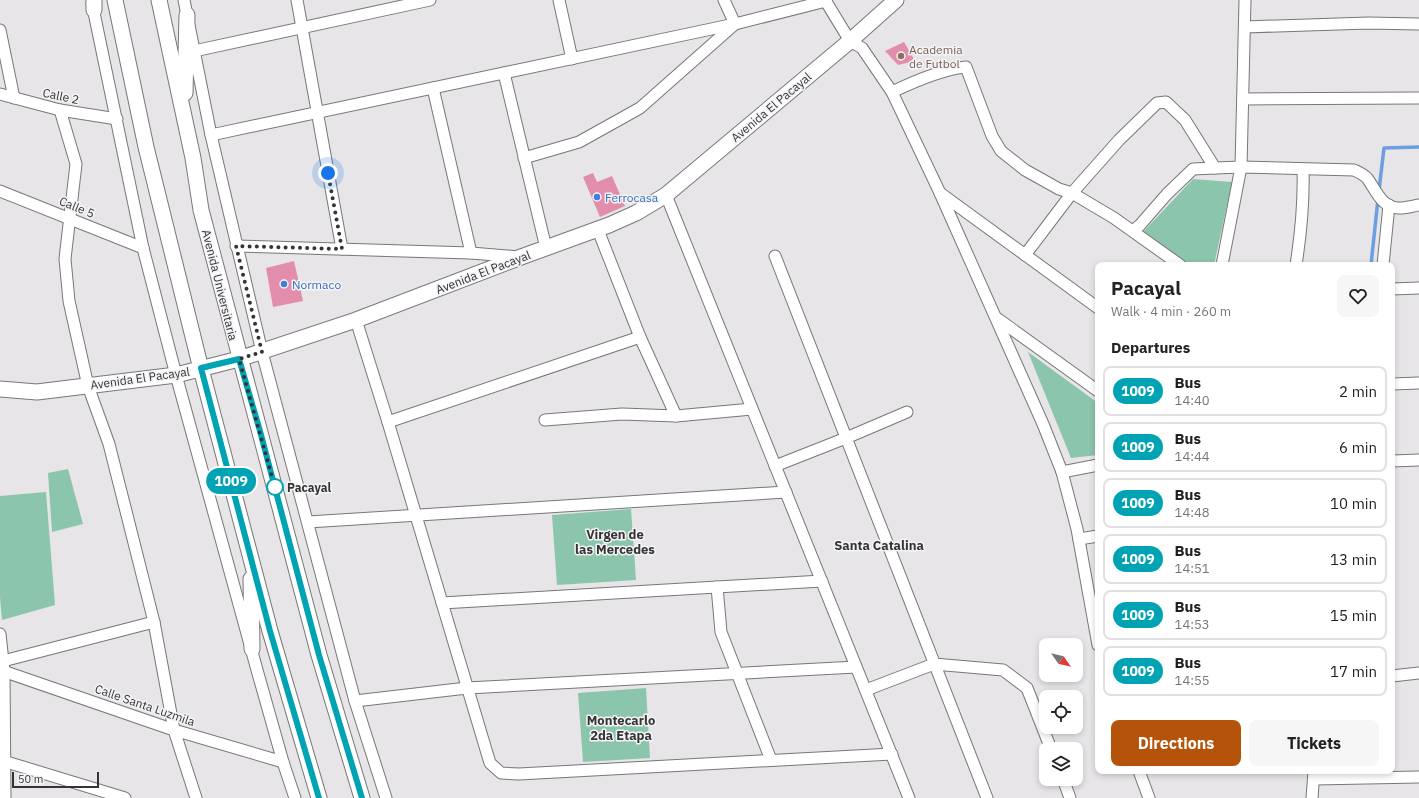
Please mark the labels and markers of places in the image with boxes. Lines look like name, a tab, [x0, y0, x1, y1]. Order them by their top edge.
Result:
place label: Academia de Futbol	[909, 42, 963, 71]
marker: Academia de Futbol	[896, 51, 906, 61]
place label: Ferrocasa	[605, 190, 659, 205]
marker: Ferrocasa	[592, 192, 602, 202]
place label: Normaco	[292, 277, 341, 292]
marker: Normaco	[279, 279, 289, 289]
marker: Pacayal	[266, 478, 284, 496]
place label: Pacayal	[287, 480, 332, 495]

